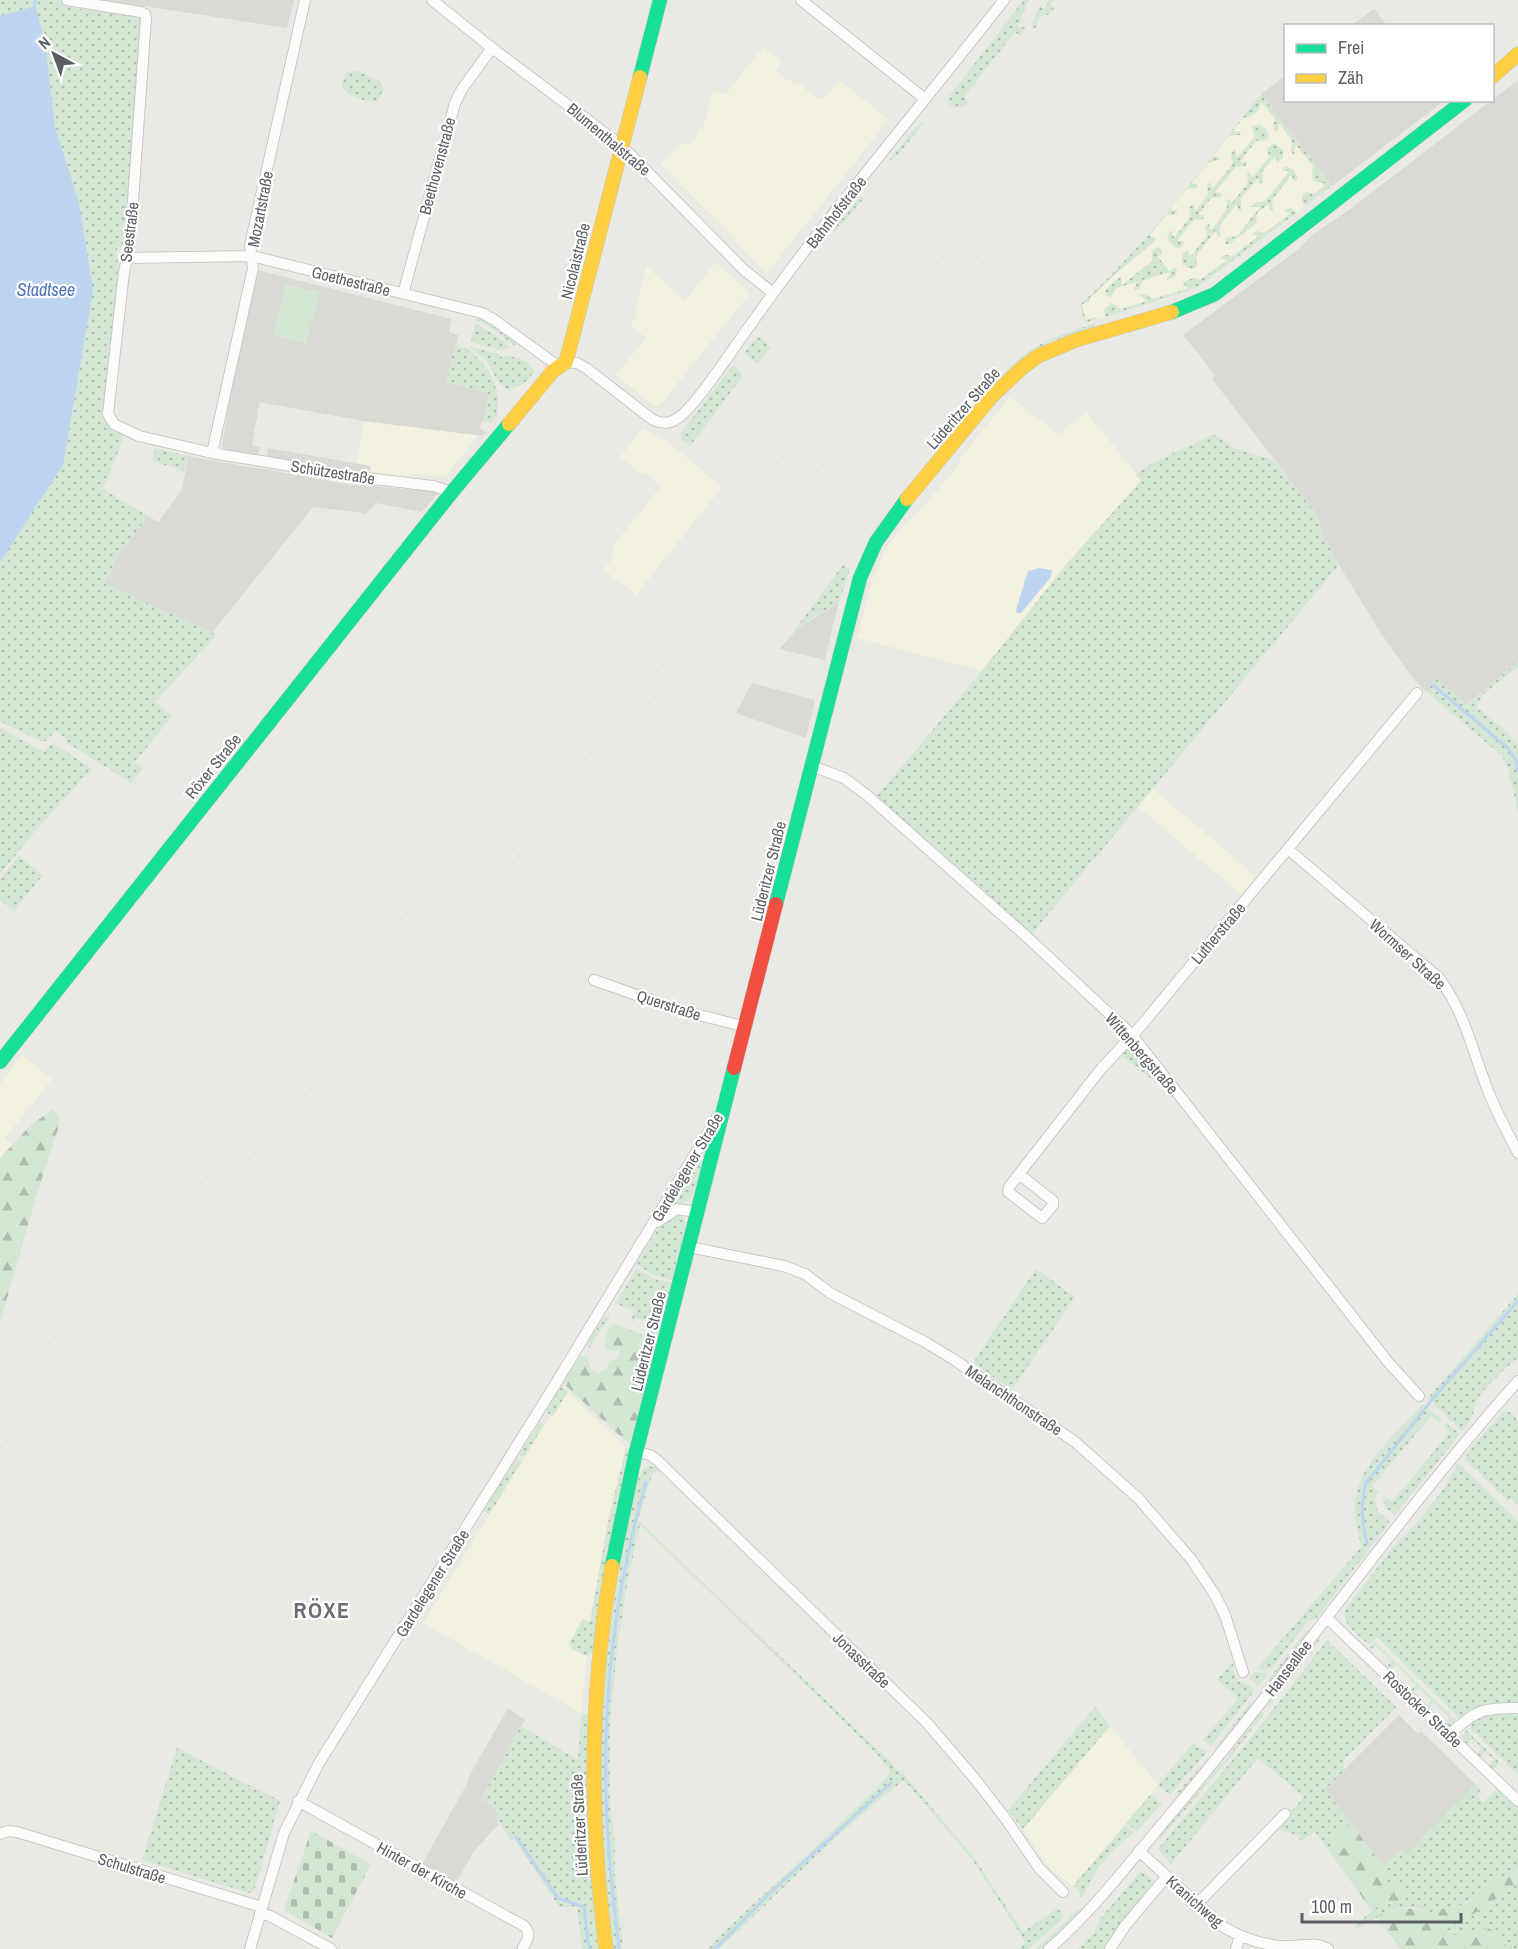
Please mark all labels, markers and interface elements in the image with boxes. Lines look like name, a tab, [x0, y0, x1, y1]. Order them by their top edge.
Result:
north arrow	[24, 24, 84, 84]
legend	[1284, 24, 1494, 102]
text: N	[33, 31, 55, 54]
text: Frei	[1338, 35, 1364, 60]
text: Zäh	[1338, 65, 1363, 90]
street label: Blumenthalstraße	[563, 98, 655, 180]
street label: Beethovenstraße	[413, 115, 461, 217]
street label: Mozartstraße	[242, 169, 278, 249]
street label: Bahnhofstraße	[801, 171, 871, 253]
street label: Seestraße	[114, 201, 144, 263]
street label: Nicolaistraße	[555, 220, 595, 302]
street label: Goethestraße	[309, 261, 393, 301]
water label: Stadtsee	[17, 277, 75, 302]
street label: Lüderitzer Straße	[921, 362, 1005, 454]
street label: Schützestraße	[290, 455, 376, 489]
street label: Röxer Straße	[180, 729, 246, 803]
street label: Lüderitzer Straße	[745, 819, 791, 923]
street label: Lutherstraße	[1186, 897, 1250, 969]
street label: Wormser Straße	[1365, 914, 1451, 994]
street label: Querstraße	[634, 984, 704, 1026]
street label: Wittenbergstraße	[1100, 1008, 1184, 1098]
street label: Gardelegener Straße	[646, 1109, 728, 1225]
street label: Lüderitzer Straße	[625, 1289, 671, 1393]
street label: Melanchthonstraße	[961, 1359, 1067, 1441]
street label: Gardelegener Straße	[390, 1525, 474, 1641]
district label: RÖXE	[293, 1595, 351, 1625]
street label: Jonasstraße	[828, 1627, 896, 1693]
street label: Hanseallee	[1259, 1635, 1317, 1701]
street label: Rostocker Straße	[1379, 1666, 1467, 1752]
street label: Lüderitzer Straße	[565, 1773, 593, 1877]
street label: Hinter der Kirche	[373, 1836, 471, 1904]
street label: Schulstraße	[95, 1847, 169, 1889]
street label: Kranichweg	[1162, 1870, 1229, 1932]
scale bar	[1302, 1886, 1461, 1924]
text: 100 m	[1311, 1894, 1352, 1919]

